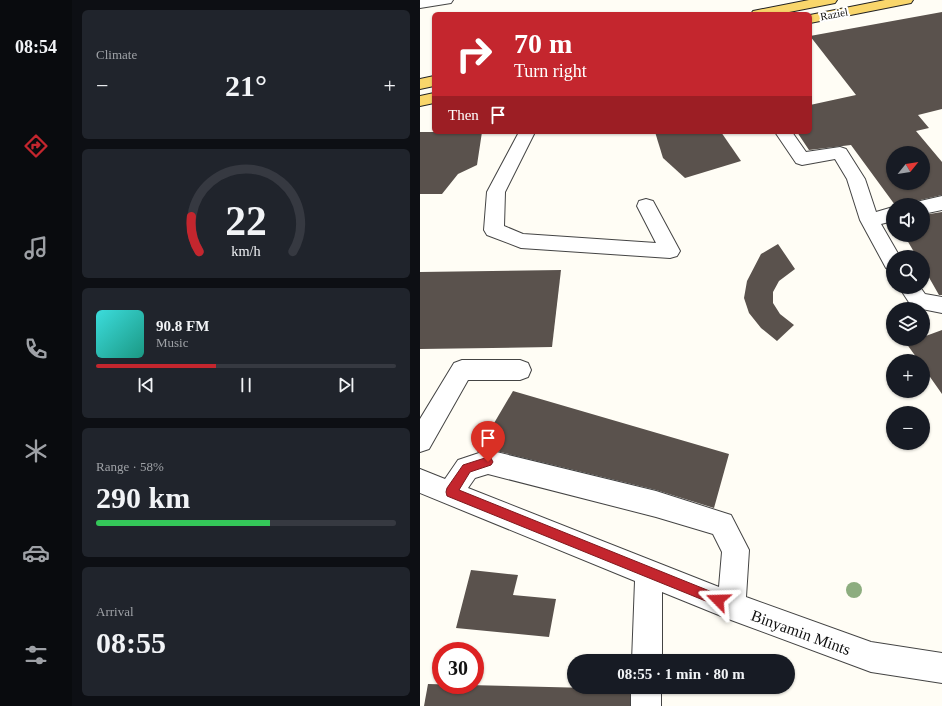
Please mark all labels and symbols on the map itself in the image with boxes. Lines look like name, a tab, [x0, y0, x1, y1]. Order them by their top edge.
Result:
street label: Raziel	[819, 5, 849, 23]
north arrow	[886, 146, 930, 190]
pin	[471, 421, 505, 462]
position arrow	[697, 579, 739, 621]
street label: Binyamin Mints	[749, 607, 853, 659]
speed limit sign: 30	[432, 642, 484, 694]

